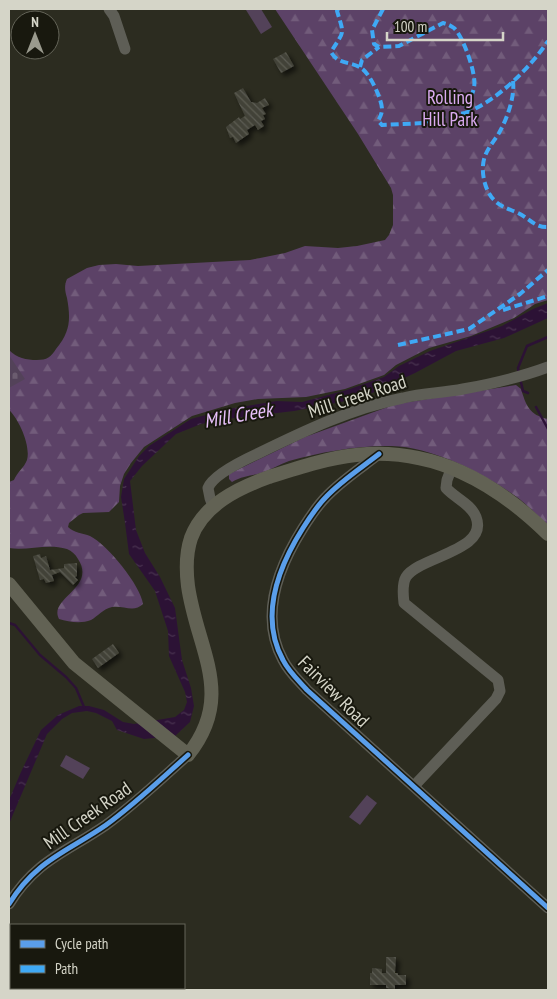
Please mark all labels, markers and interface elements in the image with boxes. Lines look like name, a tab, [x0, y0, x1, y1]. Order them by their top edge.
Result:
north arrow	[10, 10, 60, 60]
scale bar	[387, 10, 503, 42]
text: N	[31, 13, 39, 31]
text: 100 m	[394, 17, 427, 36]
park label: Rolling Hill Park	[422, 85, 478, 131]
street label: Mill Creek Road	[305, 369, 409, 423]
water label: Mill Creek	[202, 396, 277, 434]
street label: Fairview Road	[293, 650, 375, 732]
street label: Mill Creek Road	[38, 776, 136, 854]
legend	[10, 924, 185, 989]
text: Cycle path	[55, 934, 108, 953]
text: Path	[55, 959, 78, 978]

